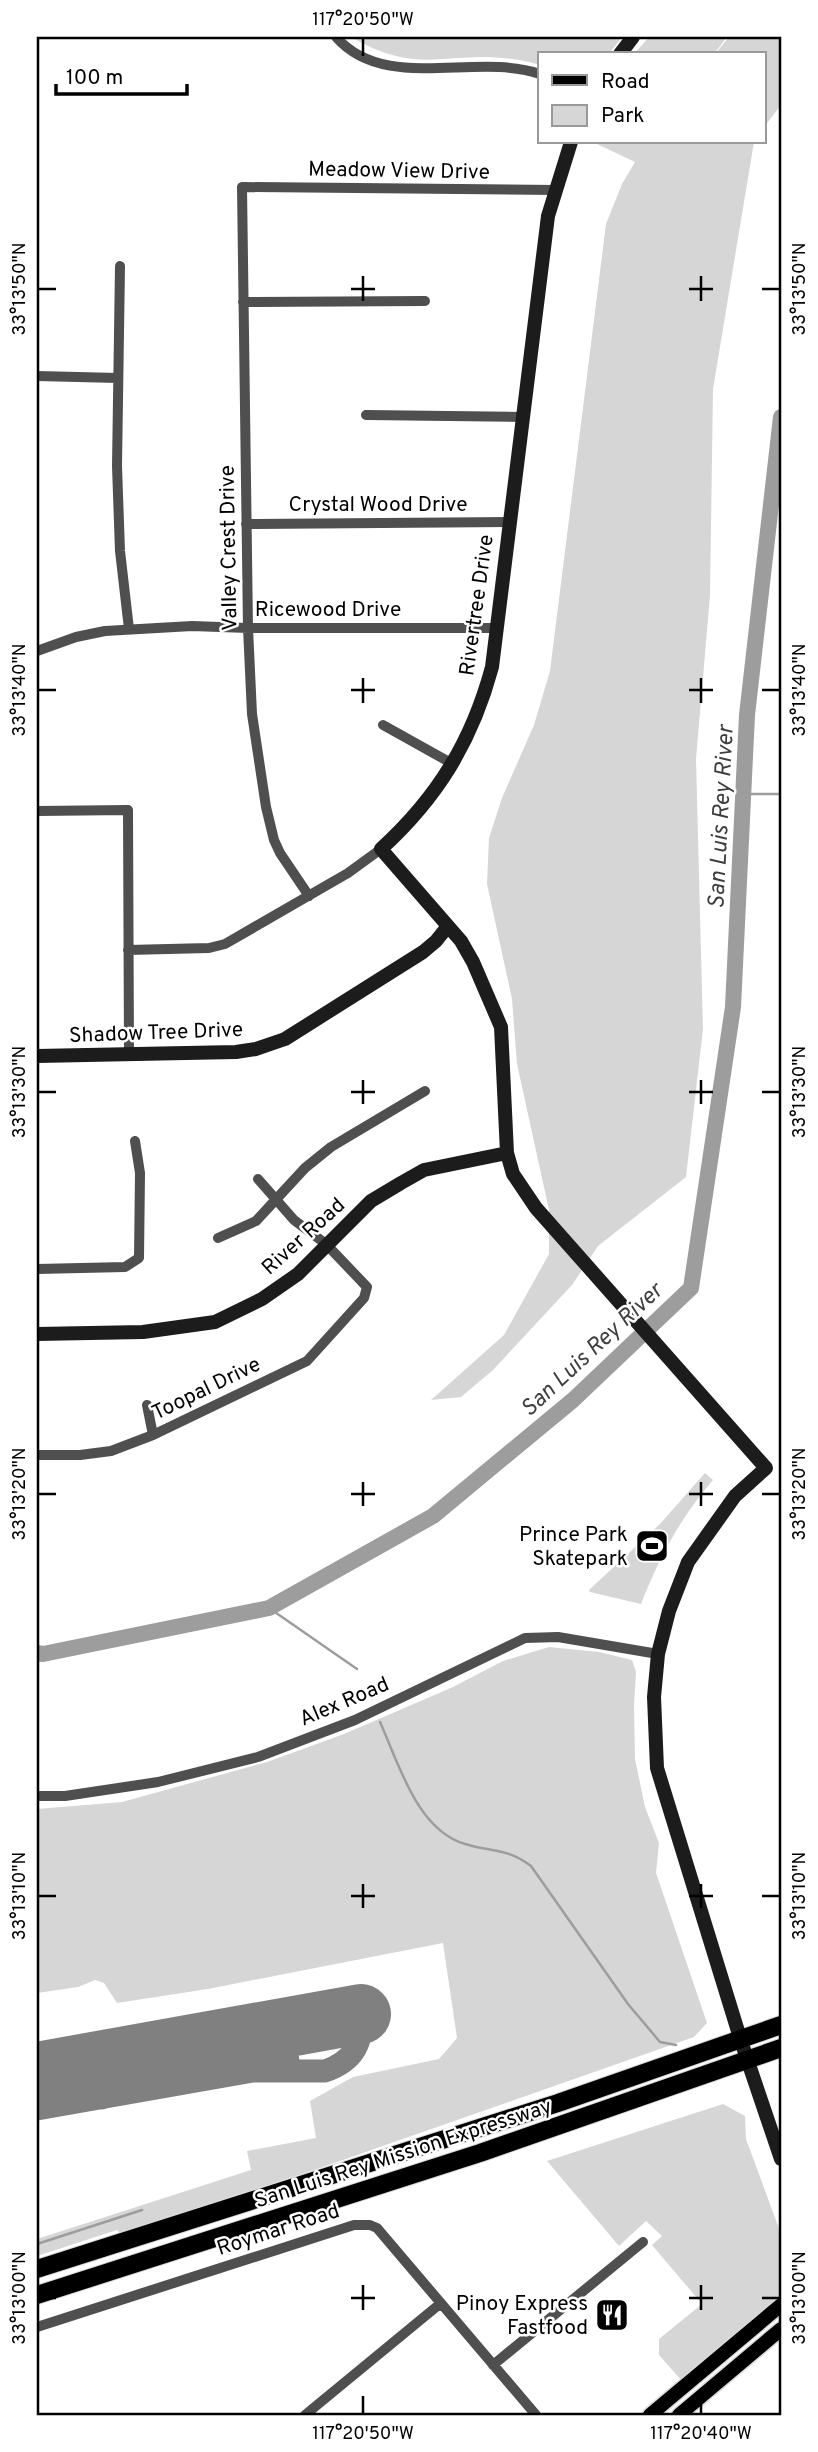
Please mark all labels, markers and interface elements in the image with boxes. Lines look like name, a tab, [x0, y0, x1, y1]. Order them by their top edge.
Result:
text: 117°20'50"W	[312, 9, 414, 32]
scale bar	[56, 52, 187, 96]
legend	[538, 52, 766, 144]
text: 100 m	[66, 65, 123, 92]
text: Road	[601, 69, 650, 96]
text: Park	[601, 103, 644, 130]
street label: Meadow View Drive	[308, 156, 490, 187]
text: 33°13'50"N	[9, 242, 32, 336]
text: 33°13'50"N	[789, 242, 812, 336]
street label: Valley Crest Drive	[215, 465, 244, 631]
street label: Crystal Wood Drive	[289, 492, 467, 519]
street label: Rivertree Drive	[454, 533, 501, 678]
street label: Ricewood Drive	[255, 597, 401, 624]
text: 33°13'40"N	[9, 643, 32, 737]
text: 33°13'40"N	[789, 643, 812, 737]
water label: San Luis Rey River	[703, 722, 742, 910]
street label: Shadow Tree Drive	[69, 1017, 243, 1050]
text: 33°13'30"N	[9, 1046, 32, 1138]
text: 33°13'30"N	[789, 1046, 812, 1138]
street label: River Road	[257, 1193, 351, 1282]
water label: San Luis Rey River	[516, 1276, 671, 1424]
street label: Toopal Drive	[148, 1351, 265, 1427]
text: 33°13'20"N	[9, 1447, 32, 1541]
text: 33°13'20"N	[789, 1447, 812, 1541]
place label: Prince Park Skatepark	[519, 1522, 628, 1573]
sports icon: Prince Park Skatepark	[633, 1527, 671, 1565]
street label: Alex Road	[296, 1671, 394, 1733]
text: 33°13'10"N	[9, 1852, 32, 1940]
text: 33°13'10"N	[789, 1852, 812, 1940]
street label: San Luis Rey Mission Expressway	[251, 2094, 555, 2215]
street label: Roymar Road	[214, 2198, 343, 2263]
text: 33°13'00"N	[9, 2251, 32, 2345]
text: 33°13'00"N	[789, 2251, 812, 2345]
place label: Pinoy Express Fastfood	[456, 2291, 588, 2342]
restaurant icon: Pinoy Express Fastfood	[593, 2296, 631, 2334]
text: 117°20'50"W	[312, 2423, 414, 2446]
text: 117°20'40"W	[650, 2423, 752, 2446]

